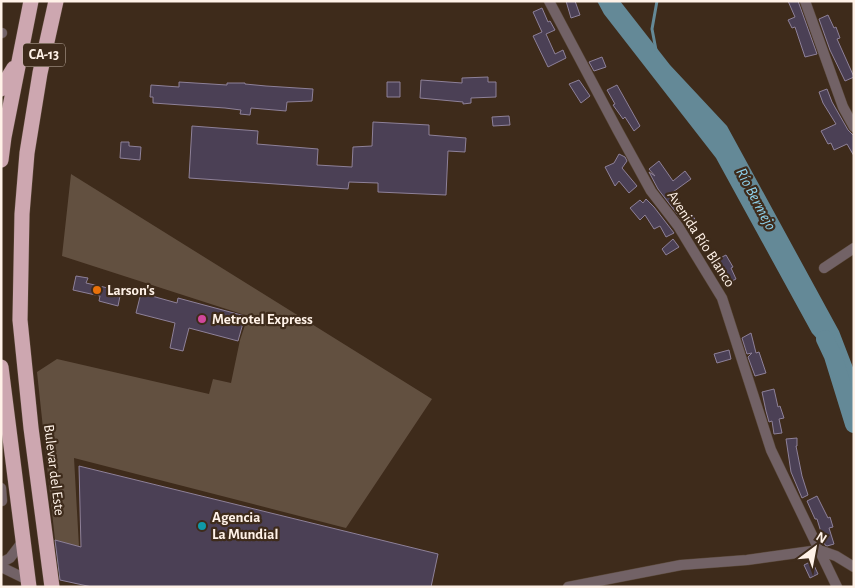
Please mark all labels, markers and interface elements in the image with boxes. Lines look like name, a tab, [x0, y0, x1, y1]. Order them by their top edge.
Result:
road number: CA-13	[23, 44, 65, 66]
water label: Río Bermejo	[732, 165, 779, 234]
street label: Avenida Río Blanco	[664, 188, 738, 290]
place label: Larson's	[107, 283, 155, 298]
marker: Larson's	[91, 284, 103, 296]
place label: Metrotel Express	[212, 312, 313, 327]
marker: Metrotel Express	[196, 313, 208, 325]
street label: Bulevar del Este	[41, 424, 67, 516]
place label: Agencia La Mundial	[212, 510, 278, 542]
marker: Agencia La Mundial	[196, 520, 208, 532]
north arrow	[790, 523, 840, 573]
text: N	[814, 529, 829, 546]

